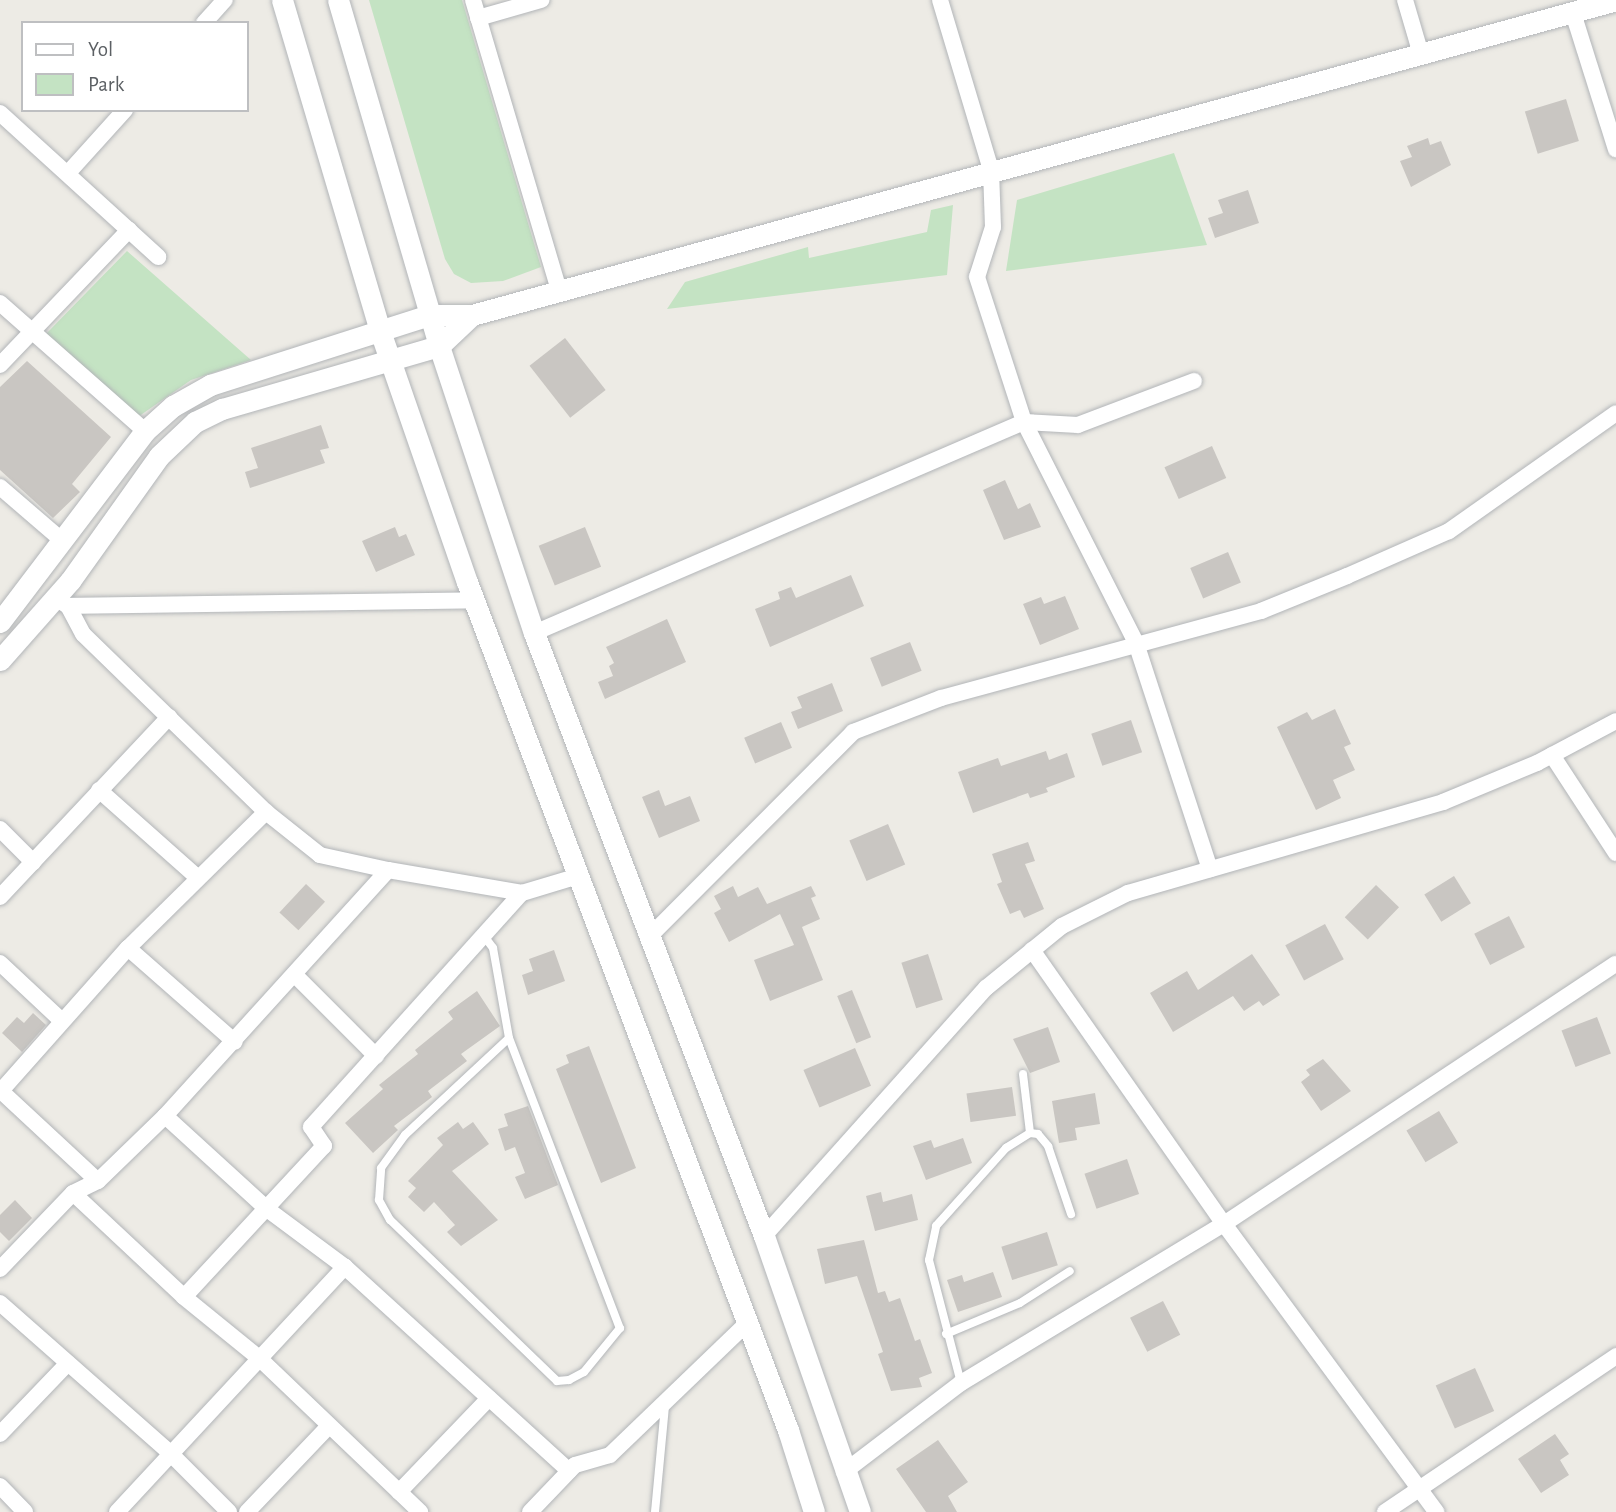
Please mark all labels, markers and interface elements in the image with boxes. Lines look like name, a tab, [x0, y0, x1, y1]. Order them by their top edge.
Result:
legend	[21, 21, 248, 112]
text: Yol	[88, 39, 113, 60]
text: Park	[88, 74, 124, 95]

